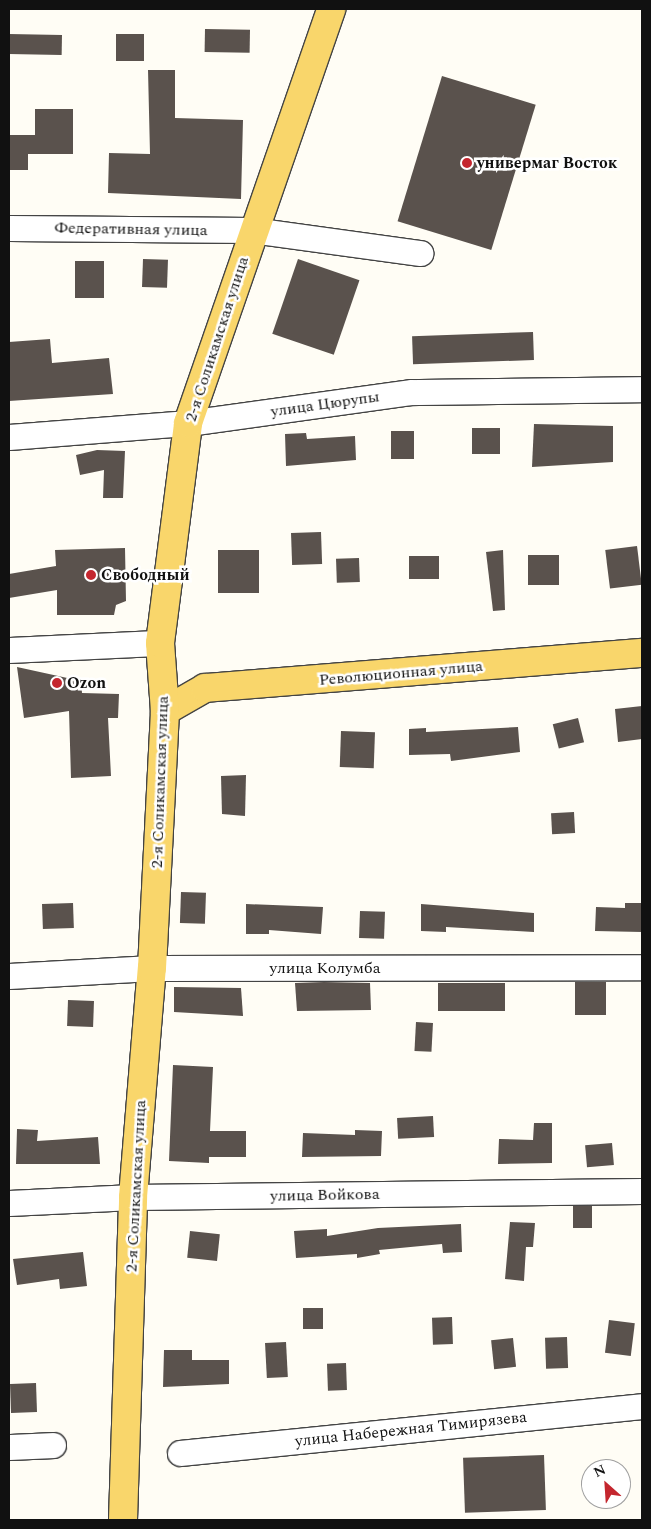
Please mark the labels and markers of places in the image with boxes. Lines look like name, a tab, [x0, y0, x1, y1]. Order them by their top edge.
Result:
place label: универмаг Восток	[477, 153, 618, 173]
marker: универмаг Восток	[461, 157, 473, 169]
place label: Свободный	[101, 565, 190, 585]
marker: Свободный	[85, 569, 97, 581]
place label: Ozon	[67, 673, 106, 693]
marker: Ozon	[51, 677, 63, 689]

